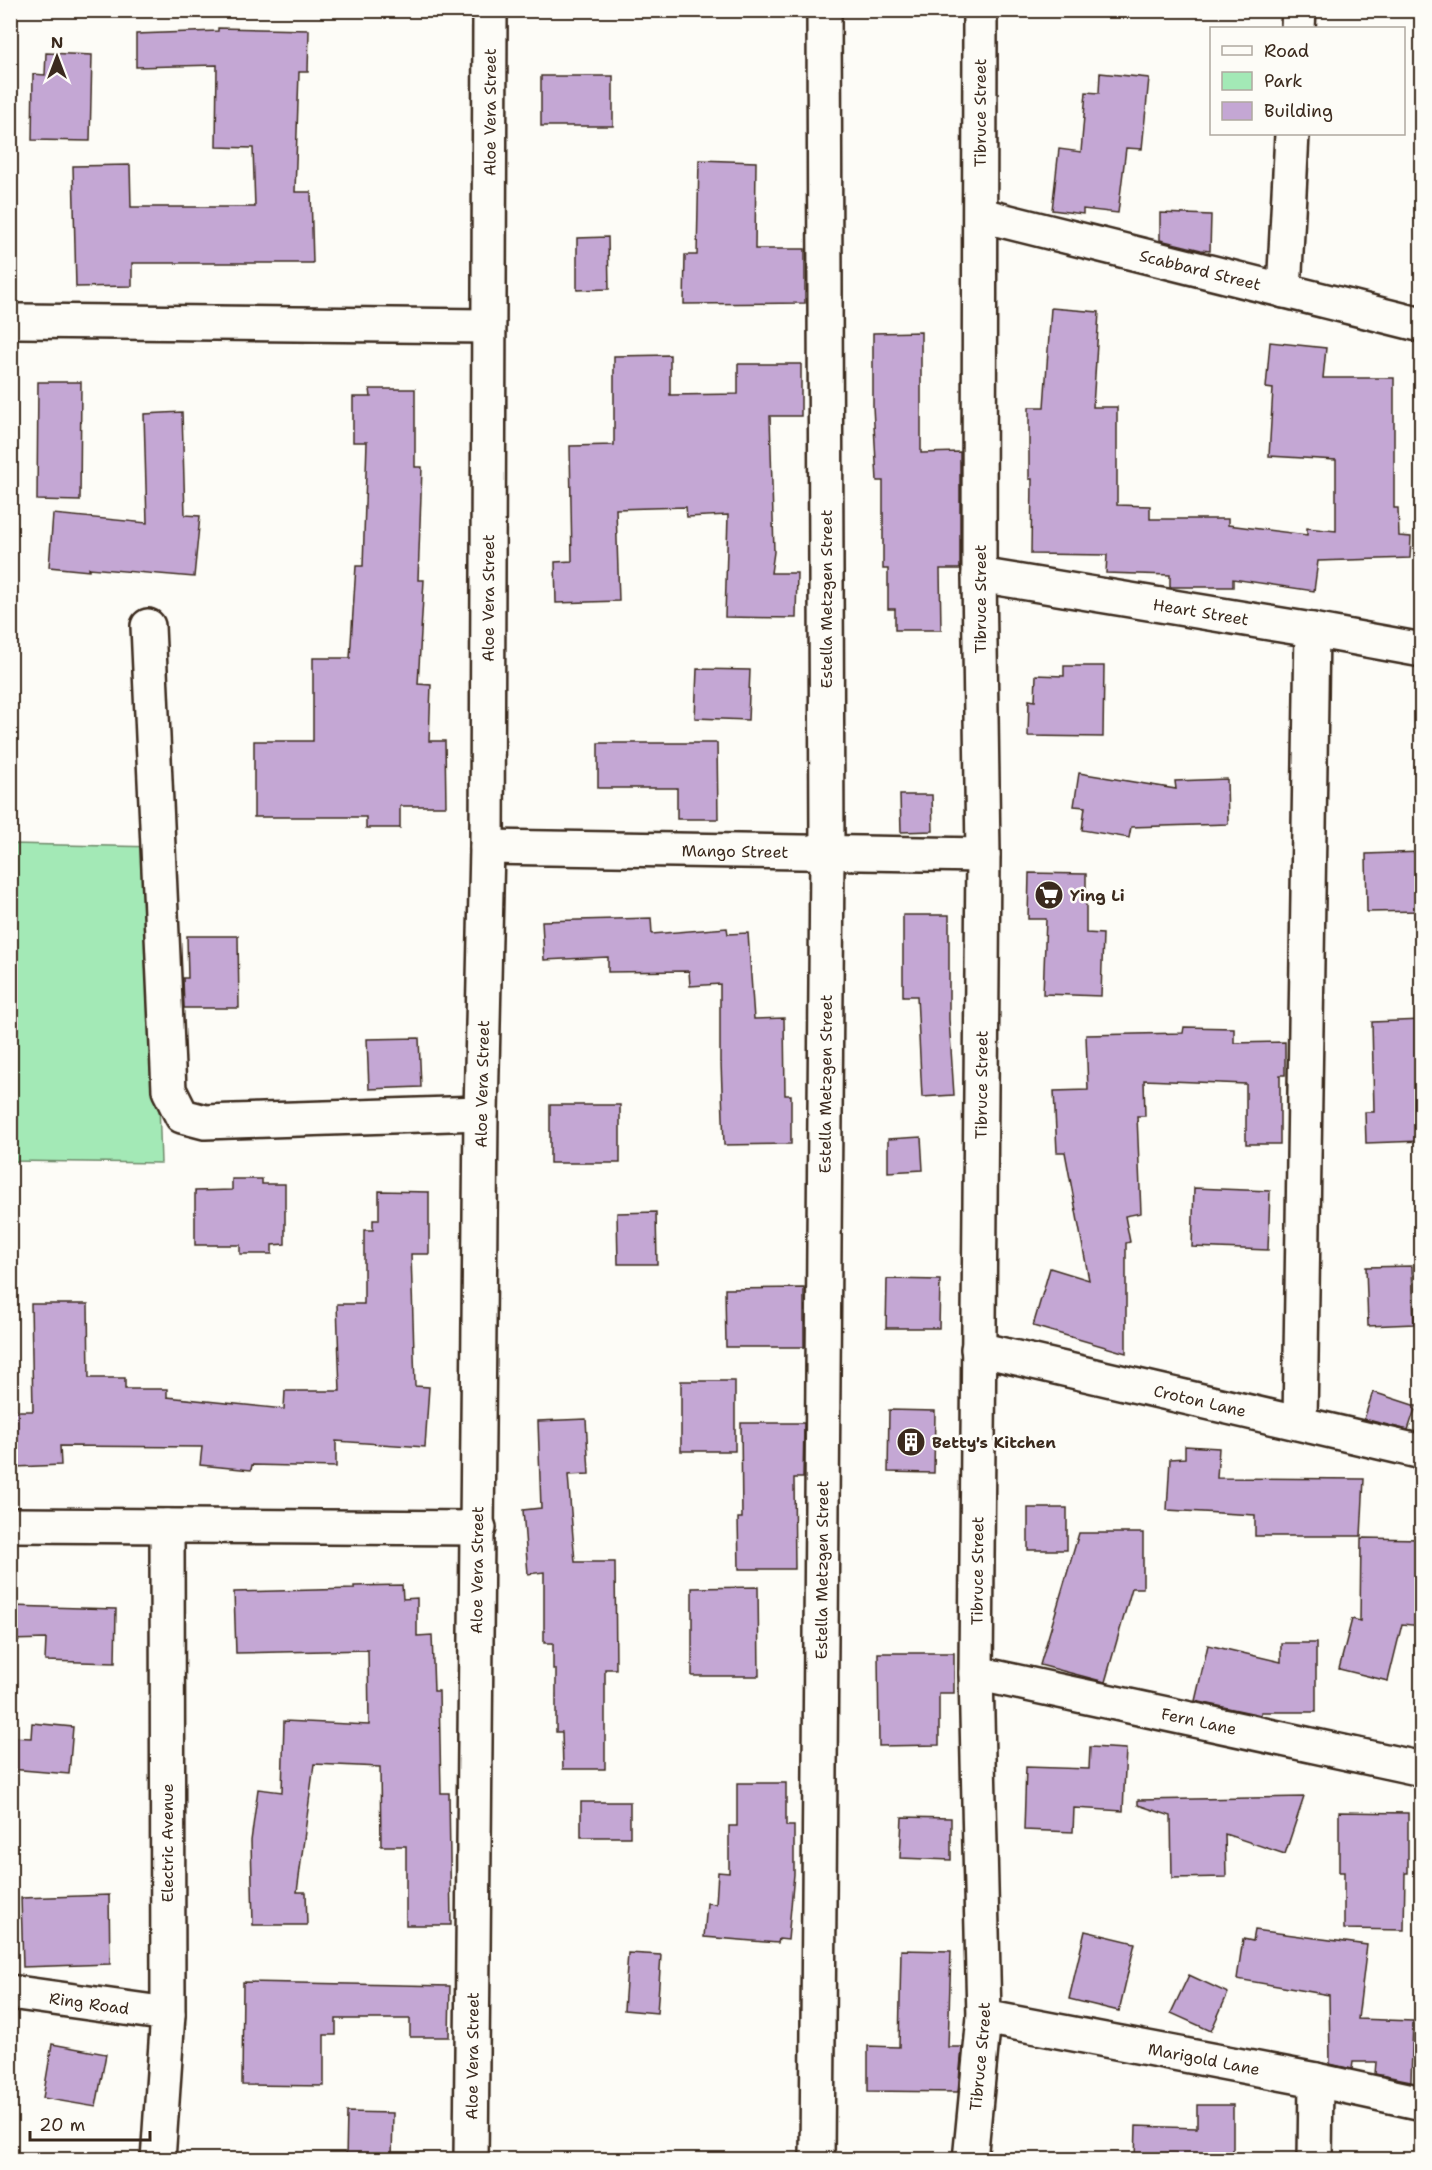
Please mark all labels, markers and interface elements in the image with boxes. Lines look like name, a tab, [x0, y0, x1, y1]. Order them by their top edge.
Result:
north arrow	[27, 27, 87, 87]
legend	[1210, 27, 1405, 135]
text: N	[51, 32, 63, 53]
text: Road	[1264, 39, 1309, 63]
street label: Aloe Vera Street	[479, 48, 501, 176]
street label: Tibruce Street	[970, 58, 991, 167]
text: Park	[1264, 69, 1303, 93]
text: Building	[1264, 99, 1333, 123]
street label: Scabbard Street	[1137, 245, 1263, 295]
street label: Estella Metzgen Street	[816, 510, 837, 688]
street label: Aloe Vera Street	[478, 534, 499, 662]
street label: Tibruce Street	[970, 545, 991, 653]
street label: Heart Street	[1151, 594, 1250, 630]
street label: Mango Street	[681, 840, 789, 863]
supermarket icon: Ying Li	[1033, 879, 1065, 911]
place label: Ying Li	[1070, 885, 1125, 906]
street label: Estella Metzgen Street	[815, 994, 837, 1174]
street label: Aloe Vera Street	[471, 1020, 494, 1148]
street label: Tibruce Street	[971, 1030, 992, 1139]
street label: Croton Lane	[1152, 1380, 1248, 1422]
building icon: Betty's Kitchen	[895, 1426, 927, 1458]
place label: Betty's Kitchen	[932, 1432, 1056, 1453]
street label: Estella Metzgen Street	[811, 1480, 833, 1660]
street label: Aloe Vera Street	[466, 1506, 488, 1634]
street label: Tibruce Street	[966, 1516, 988, 1625]
street label: Fern Lane	[1159, 1703, 1238, 1740]
street label: Electric Avenue	[157, 1784, 178, 1903]
street label: Ring Road	[48, 1988, 130, 2019]
street label: Aloe Vera Street	[461, 1992, 484, 2120]
street label: Tibruce Street	[965, 2002, 995, 2112]
street label: Marigold Lane	[1146, 2038, 1262, 2080]
scale bar	[30, 2104, 150, 2142]
text: 20 m	[39, 2113, 85, 2137]

